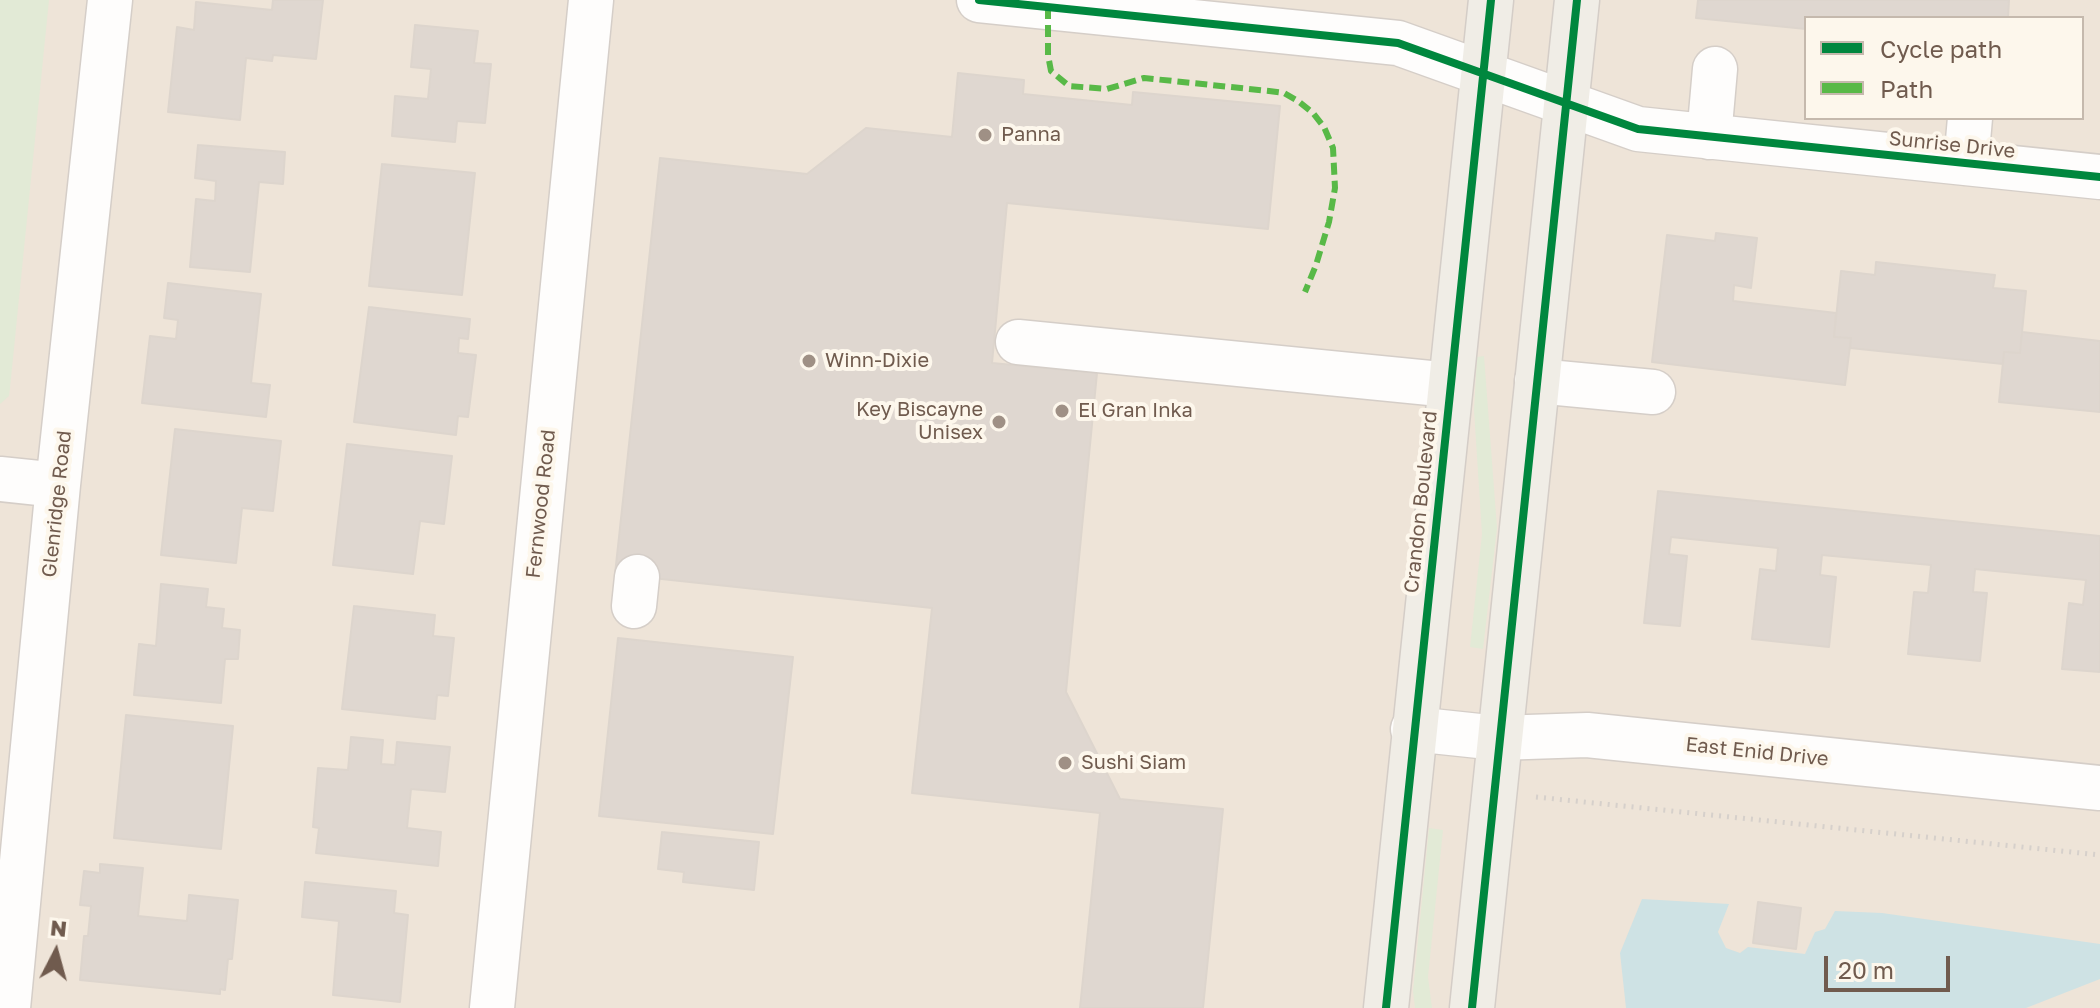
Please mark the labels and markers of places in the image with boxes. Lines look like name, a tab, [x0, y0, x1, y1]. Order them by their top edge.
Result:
place label: Panna	[1001, 123, 1061, 147]
marker: Panna	[976, 126, 994, 144]
place label: Winn-Dixie	[825, 349, 929, 373]
marker: Winn-Dixie	[800, 352, 818, 370]
place label: Key Biscayne Unisex	[856, 398, 983, 445]
place label: El Gran Inka	[1078, 399, 1193, 423]
marker: El Gran Inka	[1053, 402, 1071, 420]
marker: Key Biscayne Unisex	[990, 413, 1008, 431]
place label: Sushi Siam	[1081, 751, 1186, 775]
marker: Sushi Siam	[1056, 754, 1074, 772]

